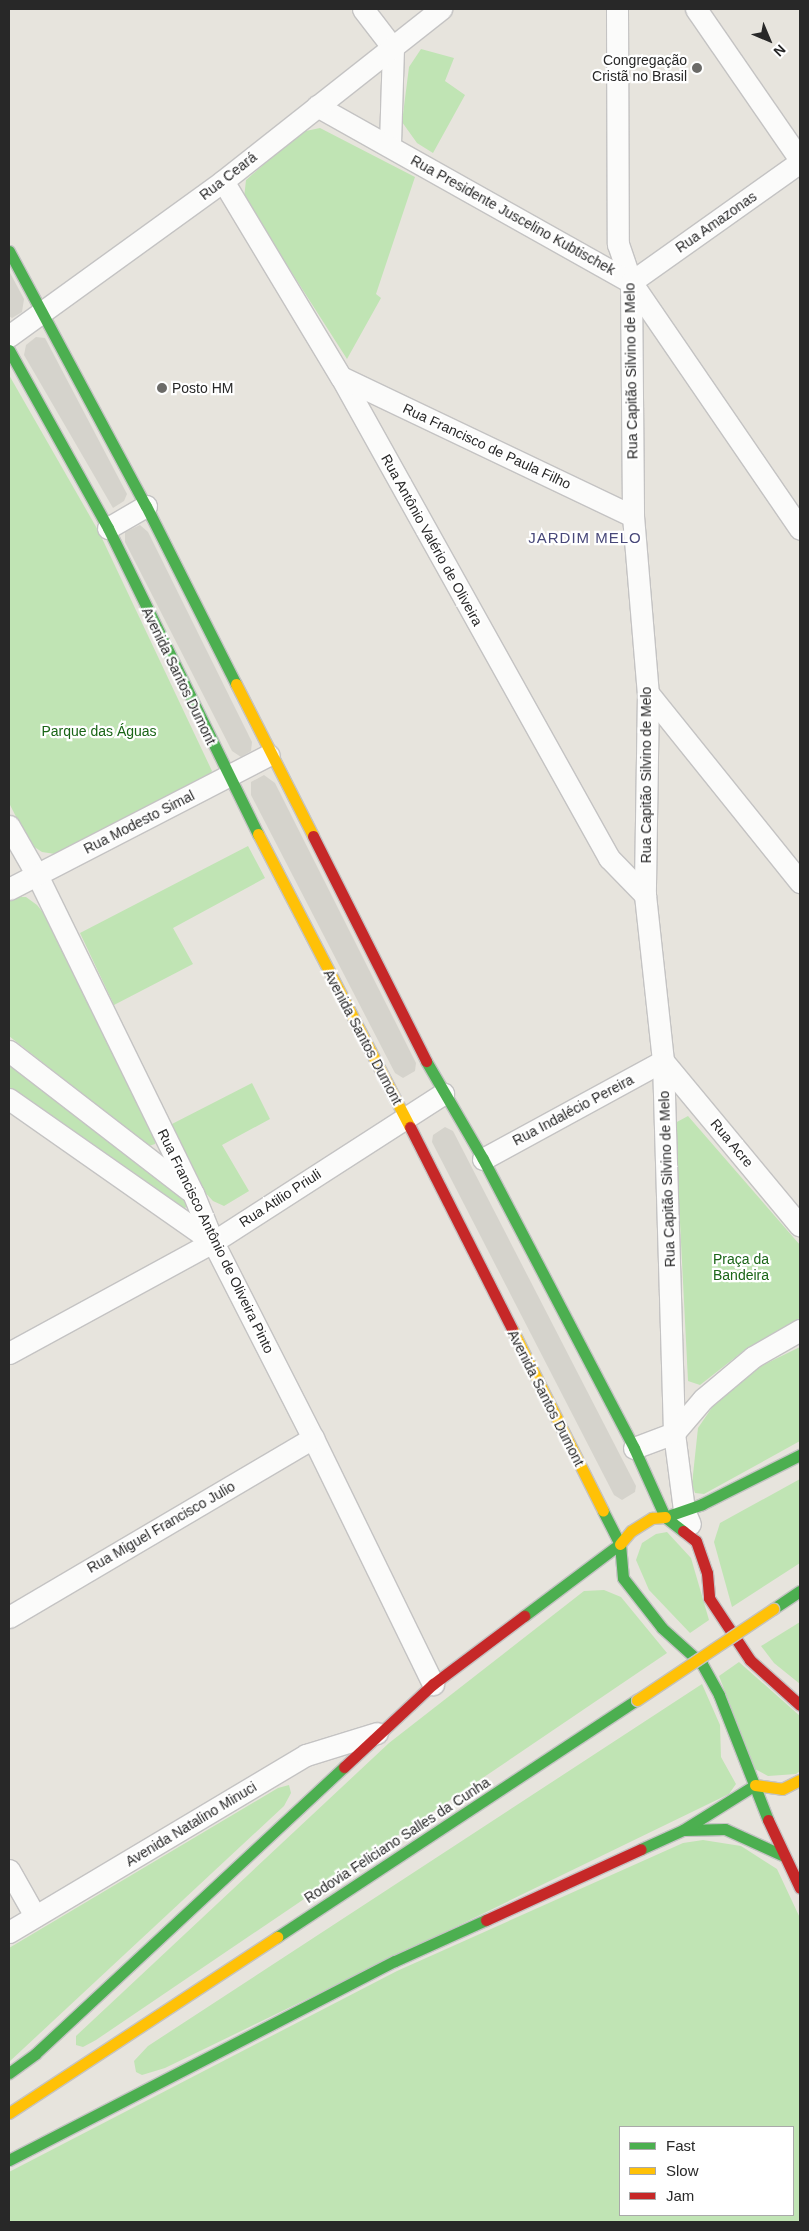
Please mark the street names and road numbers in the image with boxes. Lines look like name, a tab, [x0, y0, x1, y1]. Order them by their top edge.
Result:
street label: Rua Ceará	[196, 149, 260, 203]
street label: Rua Presidente Juscelino Kubtischek	[408, 152, 618, 278]
street label: Rua Amazonas	[672, 188, 760, 256]
street label: Rua Capitão Silvino de Melo	[621, 283, 641, 459]
street label: Rua Francisco de Paula Filho	[400, 400, 574, 492]
street label: Rua Antônio Valério de Oliveira	[378, 451, 486, 629]
street label: Avenida Santos Dumont	[138, 605, 220, 747]
street label: Rua Capitão Silvino de Melo	[638, 687, 654, 863]
street label: Rua Modesto Simal	[81, 787, 197, 857]
street label: Avenida Santos Dumont	[320, 967, 406, 1107]
street label: Rua Indalécio Pereira	[510, 1071, 636, 1149]
street label: Rua Capitão Silvino de Melo	[656, 1090, 678, 1268]
street label: Rua Acre	[707, 1115, 757, 1171]
street label: Rua Francisco Antônio de Oliveira Pinto	[154, 1126, 278, 1356]
street label: Rua Atilio Priuli	[236, 1165, 324, 1231]
street label: Avenida Santos Dumont	[504, 1327, 588, 1469]
street label: Rua Miguel Francisco Julio	[84, 1478, 238, 1576]
street label: Rodovia Feliciano Salles da Cunha	[301, 1774, 493, 1906]
street label: Avenida Natalino Minuci	[122, 1778, 260, 1870]

